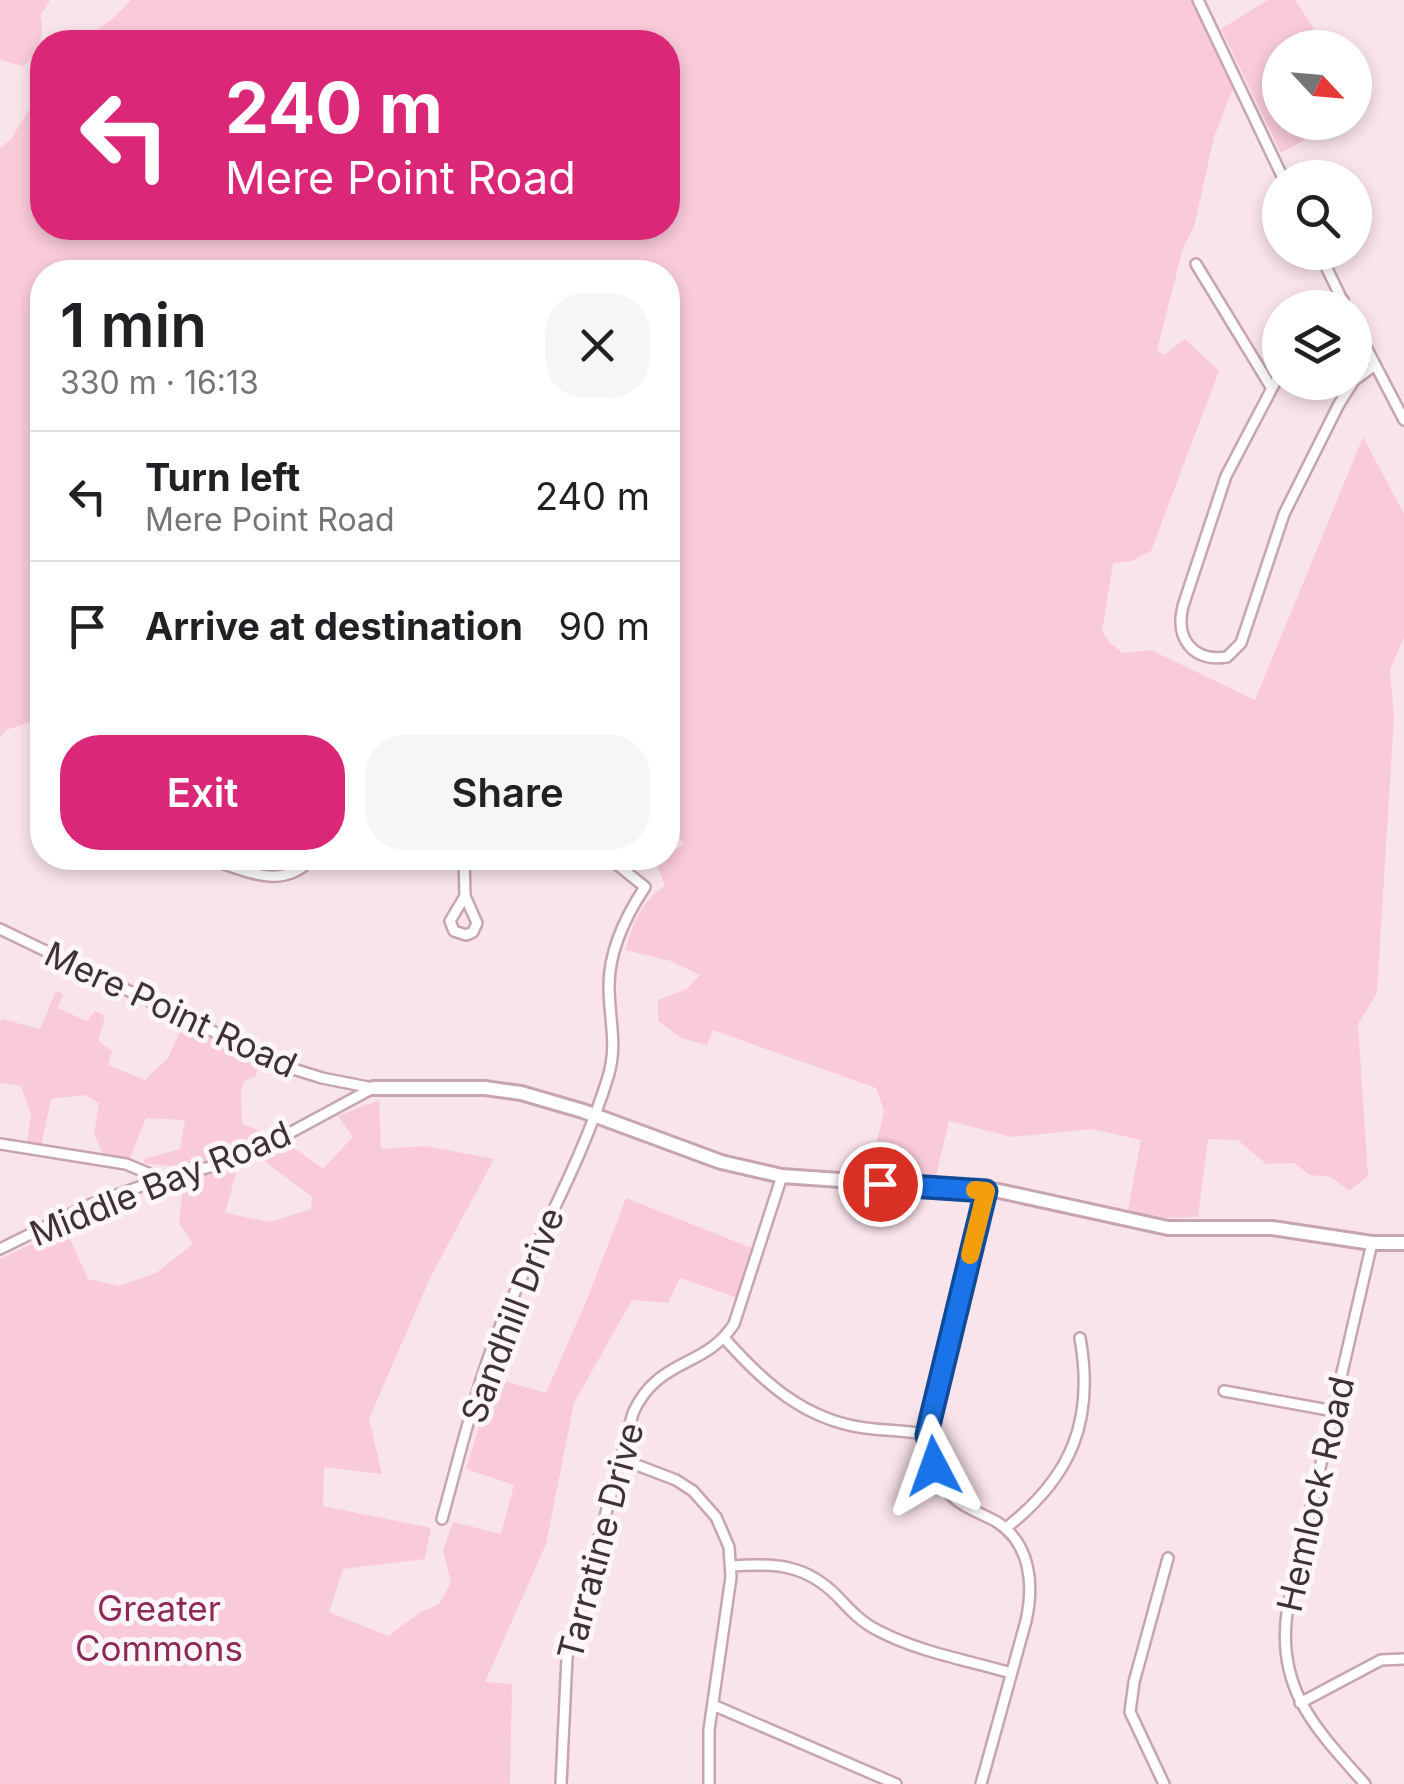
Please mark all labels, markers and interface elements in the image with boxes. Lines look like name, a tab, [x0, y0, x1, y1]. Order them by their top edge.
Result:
north arrow	[1262, 30, 1372, 140]
map controls	[1262, 30, 1372, 400]
text: 240 m	[225, 65, 443, 150]
icon: left	[60, 70, 190, 200]
text: Mere Point Road	[225, 150, 576, 205]
button: search	[1262, 160, 1372, 270]
text: 1 min	[60, 289, 207, 361]
button: layers	[1262, 290, 1372, 400]
button: close	[545, 293, 650, 398]
text: 330 m · 16:13	[60, 363, 259, 402]
text: Turn left	[145, 454, 300, 500]
icon: left	[60, 469, 115, 524]
text: 240 m	[535, 473, 650, 519]
text: Mere Point Road	[145, 500, 395, 539]
icon: arrive	[60, 599, 115, 654]
text: Arrive at destination	[145, 603, 523, 649]
text: 90 m	[558, 603, 650, 649]
button: Exit	[60, 735, 345, 850]
button: Share	[365, 735, 650, 850]
street label: Mere Point Road	[38, 932, 304, 1086]
street label: Middle Bay Road	[23, 1112, 297, 1254]
pin	[838, 1142, 923, 1227]
icon: arrive	[853, 1157, 908, 1212]
street label: Sandhill Drive	[452, 1201, 572, 1429]
street label: Hemlock Road	[1268, 1372, 1362, 1616]
position arrow	[882, 1414, 986, 1518]
street label: Tarratine Drive	[548, 1418, 652, 1664]
park label: Greater Commons	[75, 1587, 243, 1669]

